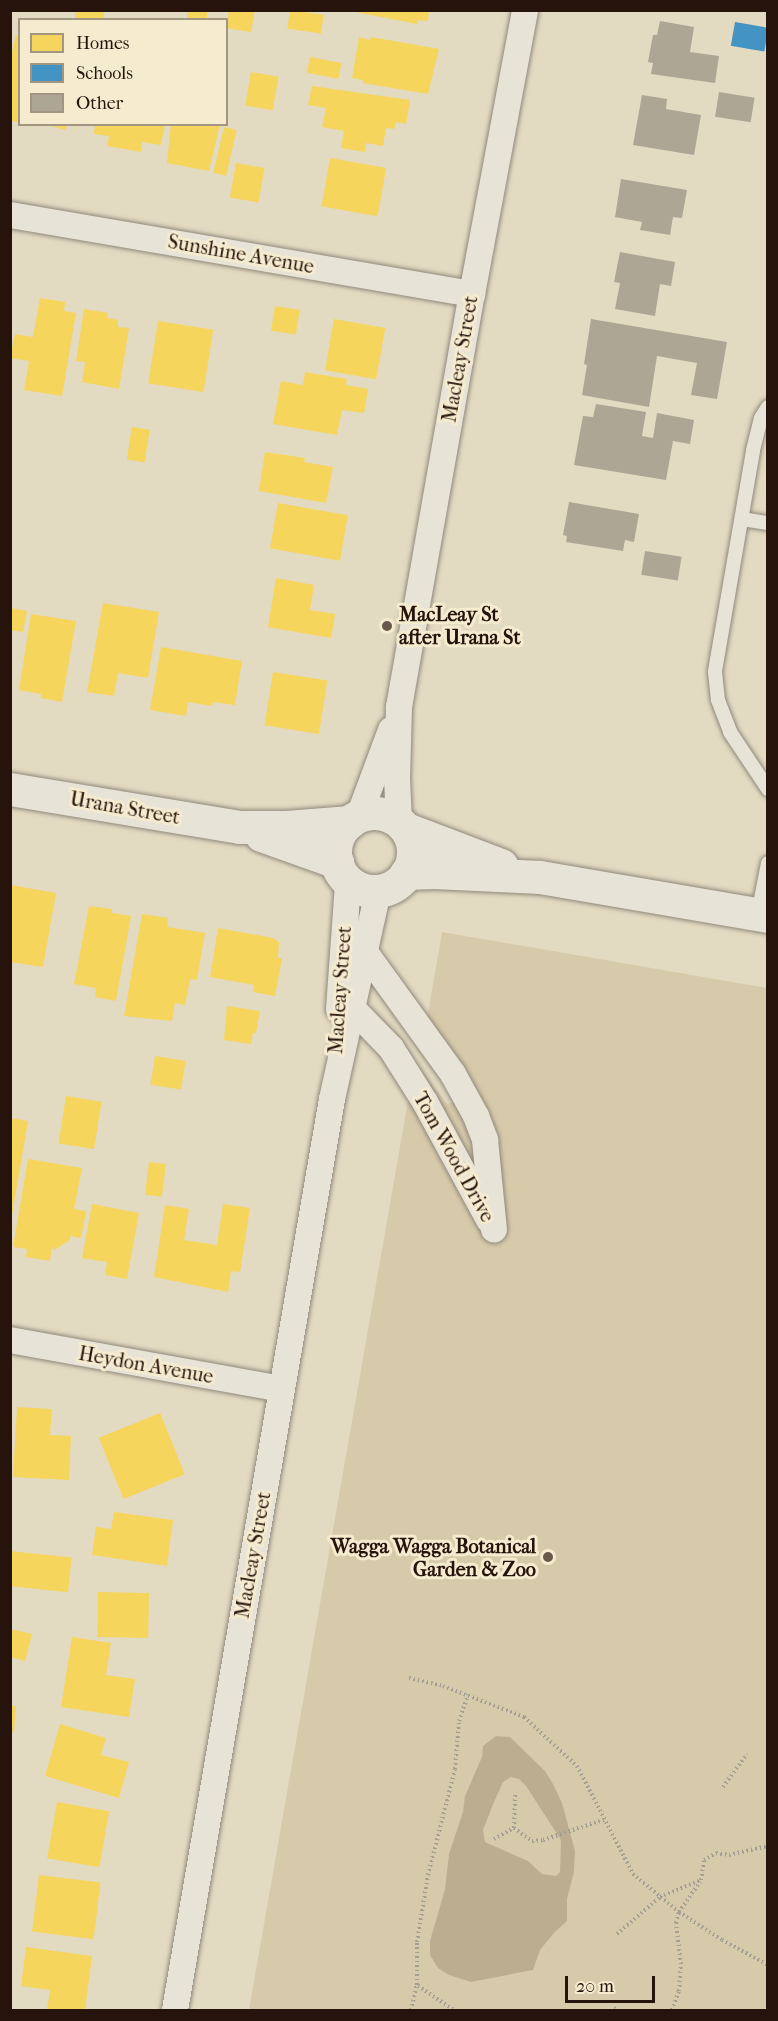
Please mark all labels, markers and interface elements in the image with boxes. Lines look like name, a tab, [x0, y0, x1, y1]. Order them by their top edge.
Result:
legend	[18, 18, 228, 126]
text: Homes	[76, 33, 130, 54]
text: Schools	[76, 63, 133, 84]
text: Other	[76, 93, 123, 114]
street label: Sunshine Avenue	[166, 229, 316, 279]
street label: Macleay Street	[437, 294, 483, 424]
place label: MacLeay St after Urana St	[399, 602, 521, 649]
marker: MacLeay St after Urana St	[380, 619, 394, 633]
street label: Urana Street	[68, 787, 182, 829]
street label: Macleay Street	[324, 925, 356, 1055]
street label: Tom Wood Drive	[408, 1088, 500, 1226]
street label: Heydon Avenue	[77, 1341, 215, 1389]
street label: Macleay Street	[230, 1490, 276, 1620]
place label: Wagga Wagga Botanical Garden & Zoo	[331, 1534, 536, 1581]
marker: Wagga Wagga Botanical Garden & Zoo	[541, 1550, 555, 1564]
scale bar	[568, 1964, 658, 2002]
text: 20 m	[576, 1976, 614, 1997]

